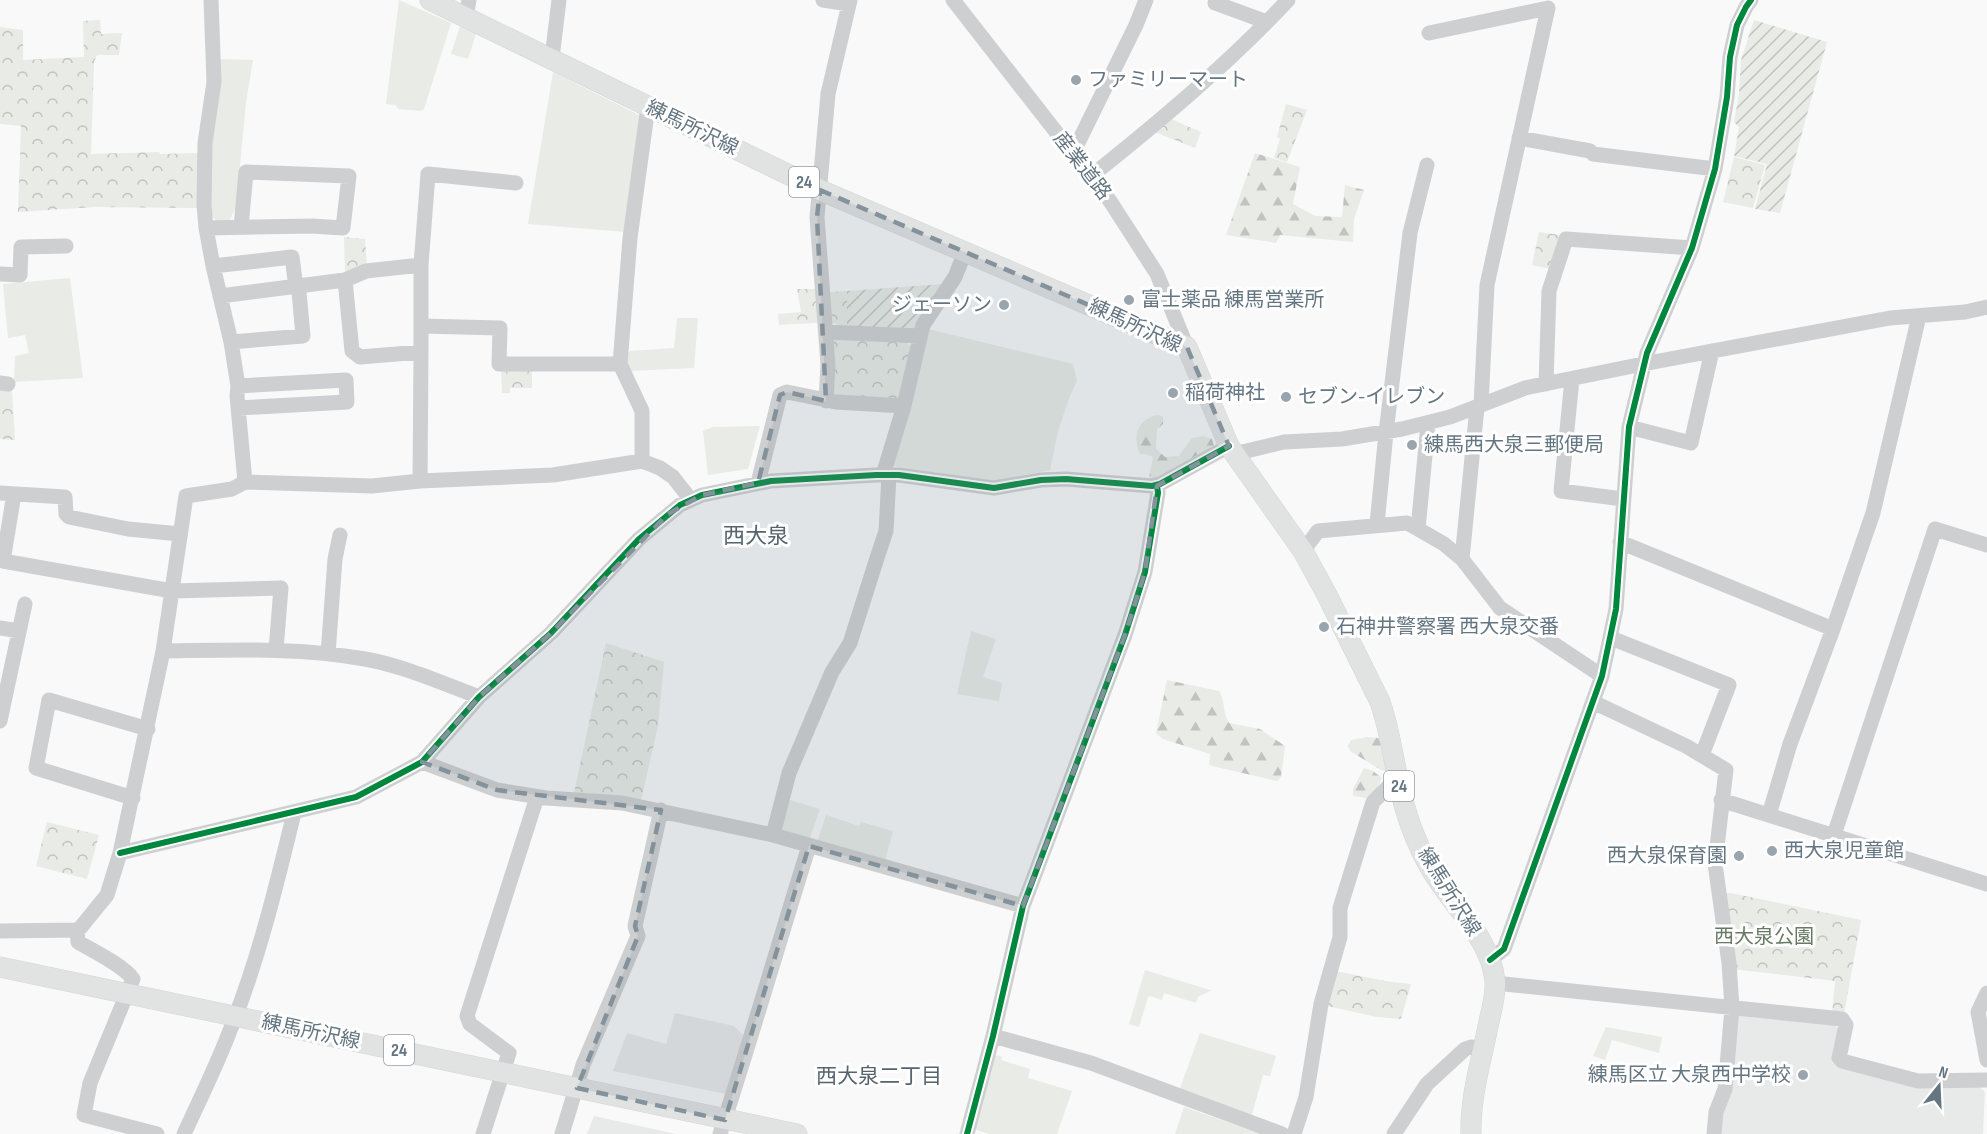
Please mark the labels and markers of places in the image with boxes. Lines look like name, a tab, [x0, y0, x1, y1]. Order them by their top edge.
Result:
place label: ファミリーマート	[1088, 68, 1248, 92]
marker: ファミリーマート	[1069, 73, 1083, 87]
place label: 富士薬品 練馬営業所	[1141, 288, 1324, 312]
place label: ジェーソン	[892, 293, 992, 317]
marker: 富士薬品 練馬営業所	[1122, 293, 1136, 307]
marker: ジェーソン	[997, 298, 1011, 312]
place label: 稲荷神社	[1185, 381, 1265, 405]
place label: セブン-イレブン	[1298, 385, 1445, 409]
marker: 稲荷神社	[1166, 386, 1180, 400]
marker: セブン-イレブン	[1279, 390, 1293, 404]
place label: 練馬西大泉三郵便局	[1424, 433, 1604, 457]
marker: 練馬西大泉三郵便局	[1405, 438, 1419, 452]
place label: 石神井警察署 西大泉交番	[1336, 615, 1559, 639]
marker: 石神井警察署 西大泉交番	[1317, 620, 1331, 634]
place label: 西大泉児童館	[1784, 839, 1904, 863]
place label: 西大泉保育園	[1607, 844, 1727, 868]
marker: 西大泉児童館	[1765, 844, 1779, 858]
marker: 西大泉保育園	[1732, 849, 1746, 863]
place label: 練馬区立 大泉西中学校	[1588, 1063, 1791, 1087]
marker: 練馬区立 大泉西中学校	[1796, 1068, 1810, 1082]

